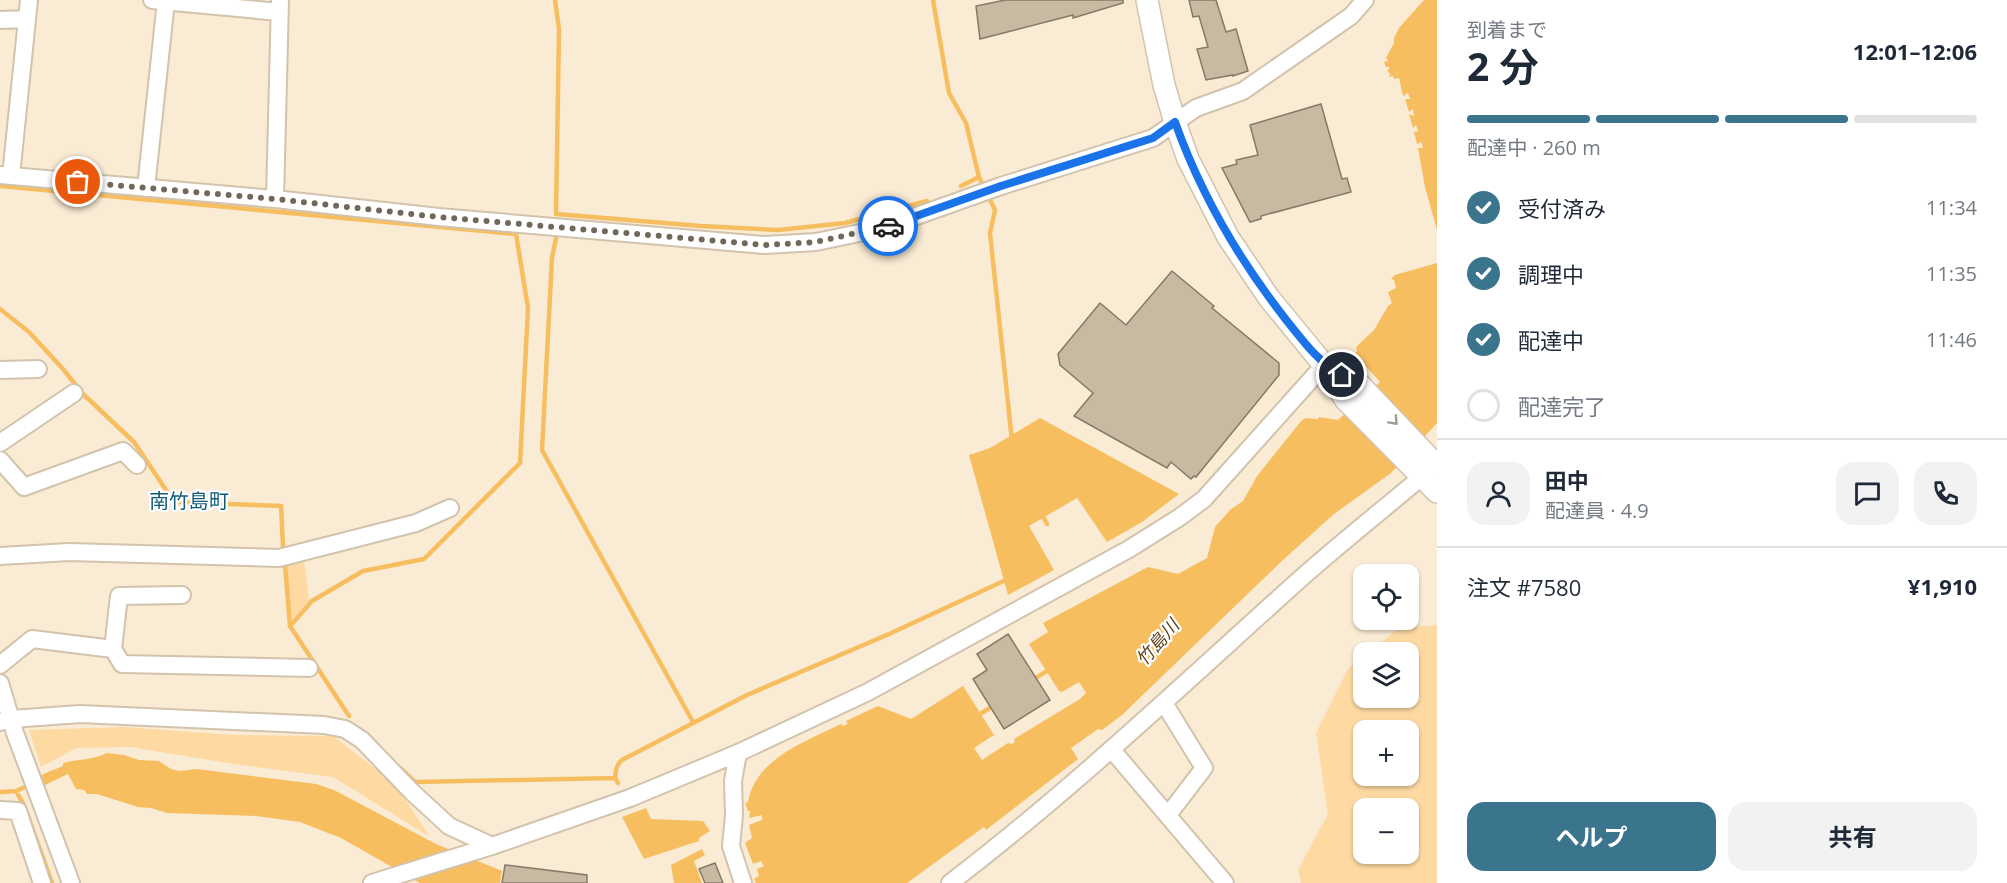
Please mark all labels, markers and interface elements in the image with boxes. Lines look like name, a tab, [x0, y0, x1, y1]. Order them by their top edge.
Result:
text: 到着まで	[1467, 16, 1547, 43]
text: 12:01–12:06	[1853, 36, 1977, 66]
text: 2 分	[1467, 39, 1538, 92]
text: 配達中 · 260 m	[1467, 134, 1601, 161]
pin	[52, 156, 103, 207]
icon: bag	[61, 165, 94, 198]
icon: check	[1467, 191, 1500, 224]
text: 受付済み	[1518, 193, 1606, 223]
text: 11:34	[1926, 194, 1977, 221]
courier	[858, 196, 918, 256]
icon: car	[872, 210, 905, 243]
icon: check	[1467, 257, 1500, 290]
text: 調理中	[1518, 259, 1584, 289]
text: 11:35	[1926, 260, 1977, 287]
icon: check	[1467, 323, 1500, 356]
text: 配達中	[1518, 325, 1584, 355]
text: 11:46	[1926, 326, 1977, 353]
pin	[1316, 349, 1367, 400]
icon: home	[1325, 358, 1358, 391]
text: 配達完了	[1518, 391, 1606, 421]
one-way arrow	[1387, 414, 1398, 425]
button: person	[1467, 462, 1530, 525]
button: chat	[1836, 462, 1899, 525]
button: phone	[1914, 462, 1977, 525]
text: 田中	[1545, 465, 1589, 495]
district label: 南竹島町	[149, 487, 229, 514]
text: 配達員 · 4.9	[1545, 497, 1649, 524]
map controls	[1353, 564, 1419, 864]
button: locate	[1353, 564, 1419, 630]
text: ¥1,910	[1908, 571, 1977, 601]
text: 注文 #7580	[1467, 572, 1581, 602]
water label: 竹島川	[1130, 612, 1185, 670]
button: layers	[1353, 642, 1419, 708]
button: +	[1353, 720, 1419, 786]
button: −	[1353, 798, 1419, 864]
button: ヘルプ	[1467, 802, 1716, 871]
button: 共有	[1728, 802, 1977, 871]

